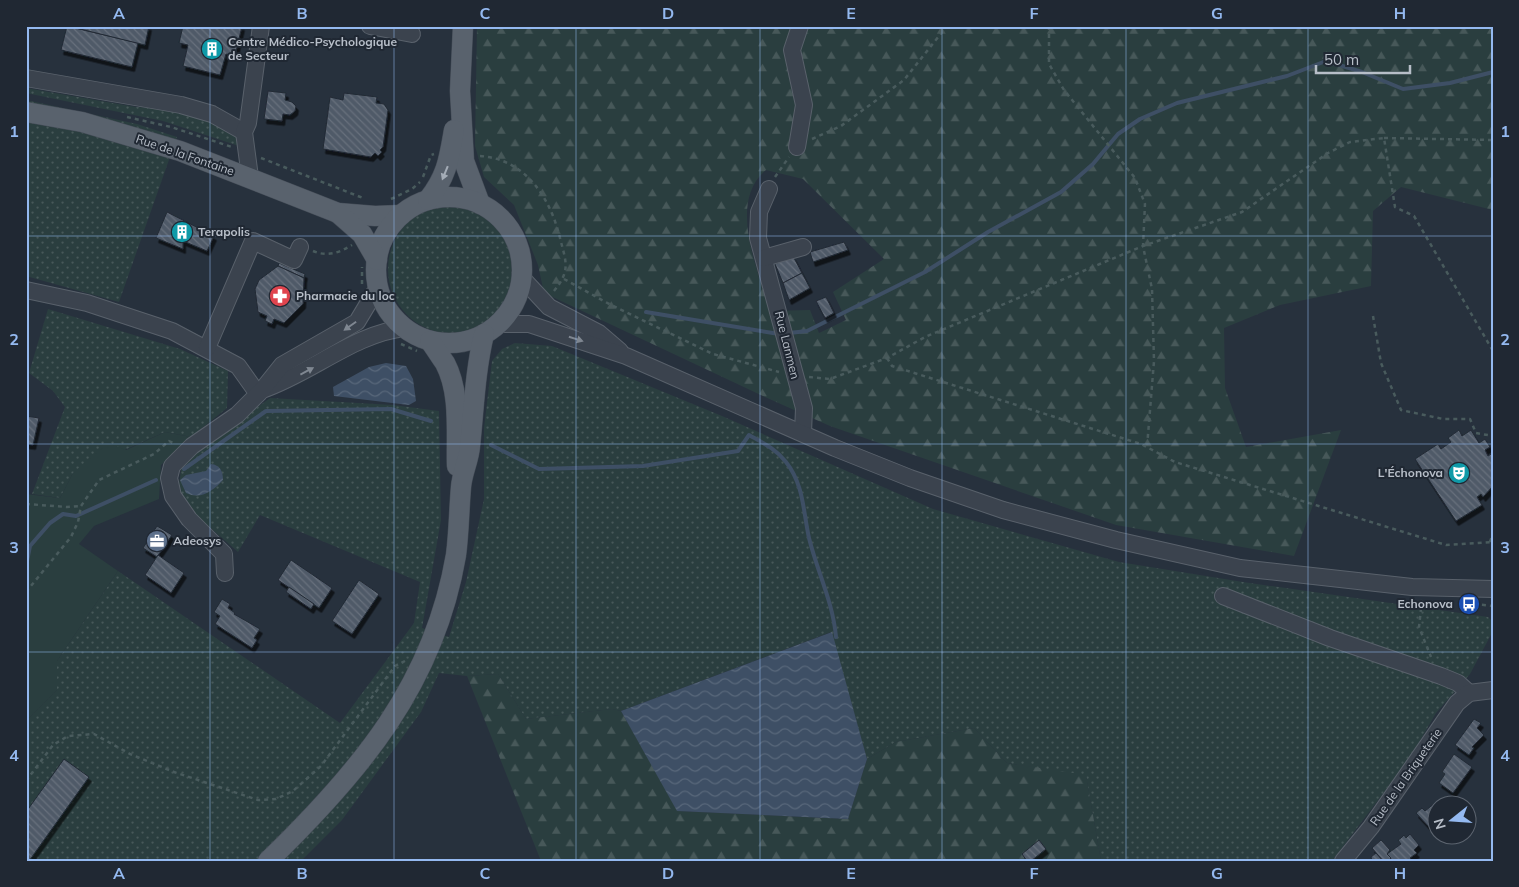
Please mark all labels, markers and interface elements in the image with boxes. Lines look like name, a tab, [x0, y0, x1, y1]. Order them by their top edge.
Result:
text: A	[113, 3, 125, 23]
text: B	[296, 3, 308, 23]
text: C	[480, 3, 491, 23]
text: D	[662, 3, 674, 23]
text: E	[846, 3, 856, 23]
text: F	[1029, 3, 1039, 23]
text: G	[1211, 3, 1223, 23]
text: H	[1394, 3, 1406, 23]
place label: Centre Médico-Psychologique de Secteur	[228, 34, 398, 63]
building icon: Centre Médico-Psychologique de Secteur	[200, 37, 224, 61]
scale bar	[1316, 42, 1410, 74]
text: 50 m	[1324, 50, 1359, 69]
text: 1	[9, 121, 19, 141]
text: 1	[1500, 121, 1510, 141]
street label: Rue de la Fontaine	[134, 131, 236, 178]
one-way arrow	[441, 166, 449, 181]
building icon: Terapolis	[170, 220, 194, 244]
place label: Terapolis	[198, 224, 250, 239]
pharmacy icon: Pharmacie du loc	[268, 284, 292, 308]
place label: Pharmacie du loc	[296, 288, 395, 303]
street label: Rue Lanmen	[772, 309, 803, 381]
one-way arrow	[344, 321, 357, 331]
text: 2	[9, 329, 19, 349]
text: 2	[1500, 329, 1510, 349]
one-way arrow	[568, 336, 583, 344]
one-way arrow	[300, 367, 314, 375]
theatre icon: L'Échonova	[1447, 461, 1471, 485]
place label: L'Échonova	[1378, 465, 1443, 480]
office icon: Adeosys	[145, 529, 169, 553]
place label: Adeosys	[173, 533, 221, 548]
text: 3	[9, 537, 19, 557]
text: 3	[1500, 537, 1510, 557]
bus stop icon: Echonova	[1457, 592, 1481, 616]
place label: Echonova	[1397, 596, 1453, 611]
street label: Rue de la Briqueterie	[1366, 725, 1445, 828]
text: 4	[9, 745, 19, 765]
text: 4	[1500, 745, 1510, 765]
north arrow	[1426, 794, 1476, 844]
text: N	[1429, 816, 1450, 831]
text: A	[113, 863, 125, 883]
text: B	[296, 863, 308, 883]
text: C	[480, 863, 491, 883]
text: D	[662, 863, 674, 883]
text: E	[846, 863, 856, 883]
text: F	[1029, 863, 1039, 883]
text: G	[1211, 863, 1223, 883]
text: H	[1394, 863, 1406, 883]

